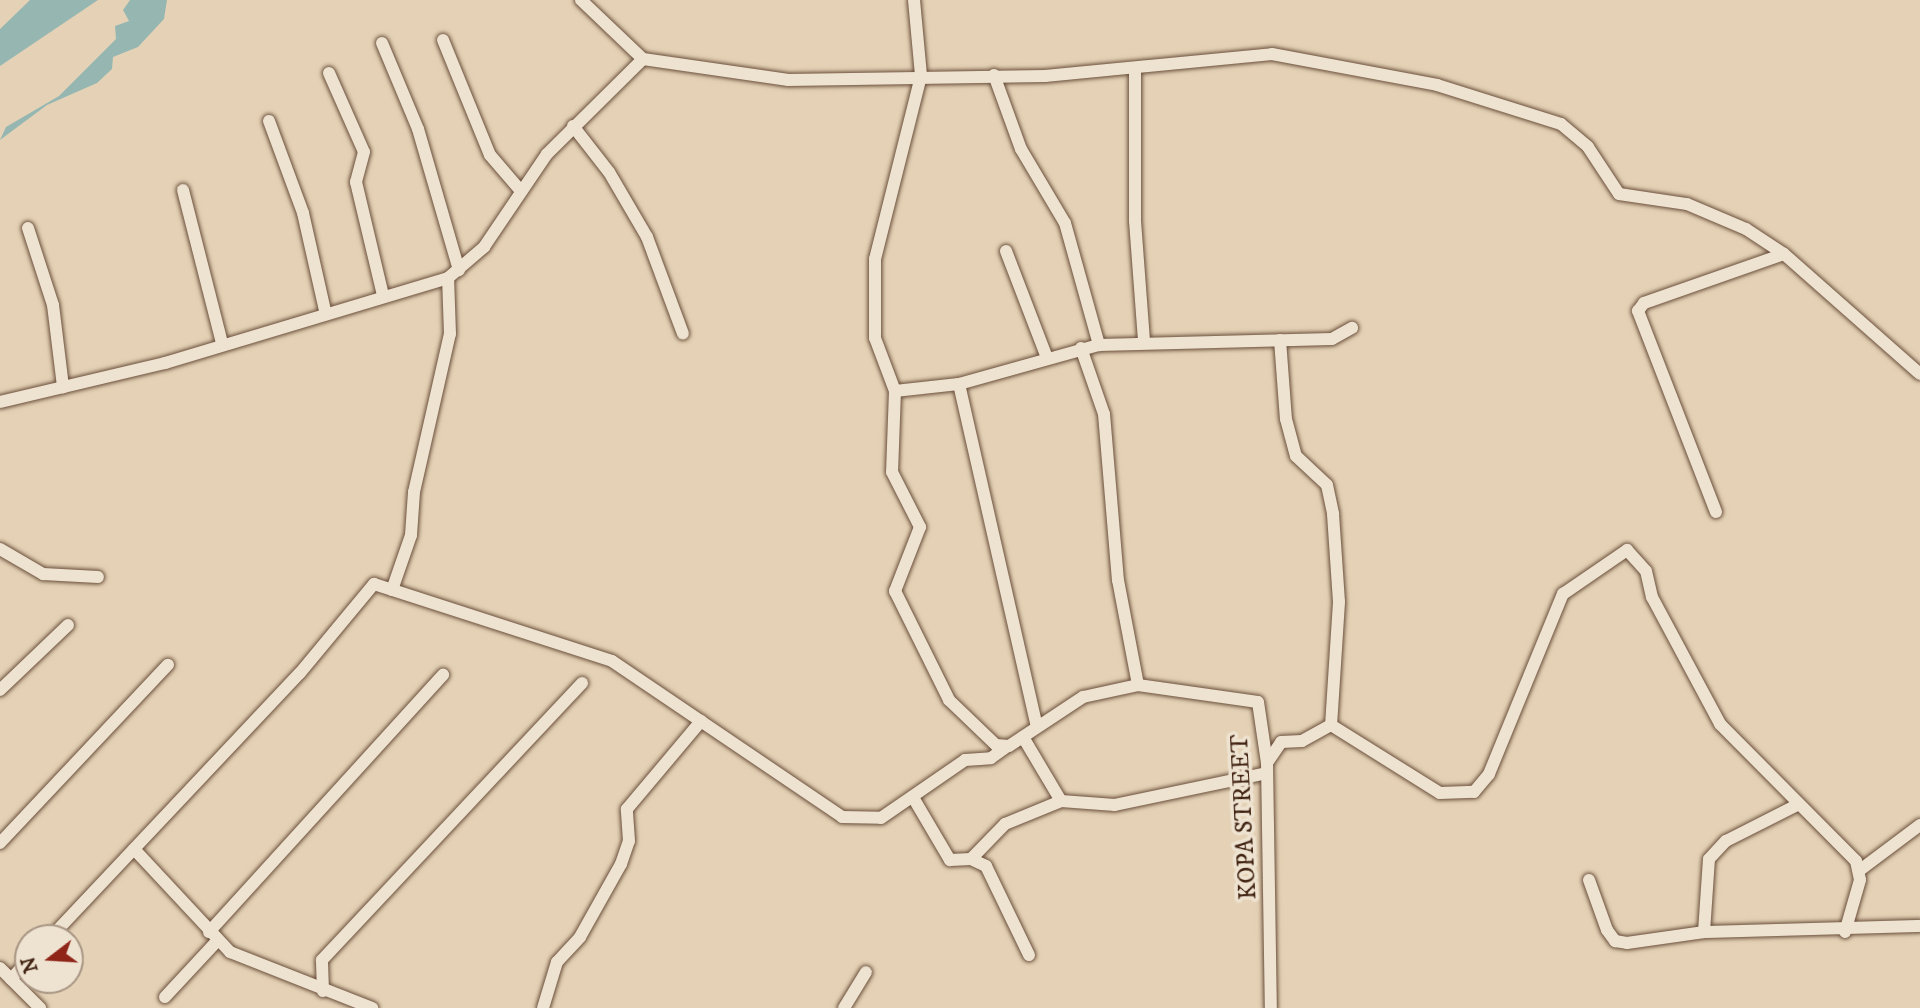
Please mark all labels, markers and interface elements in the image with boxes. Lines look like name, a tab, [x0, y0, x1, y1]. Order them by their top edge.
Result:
street label: KOPA STREET	[1226, 734, 1264, 900]
north arrow	[14, 924, 84, 994]
text: N	[17, 954, 44, 976]

